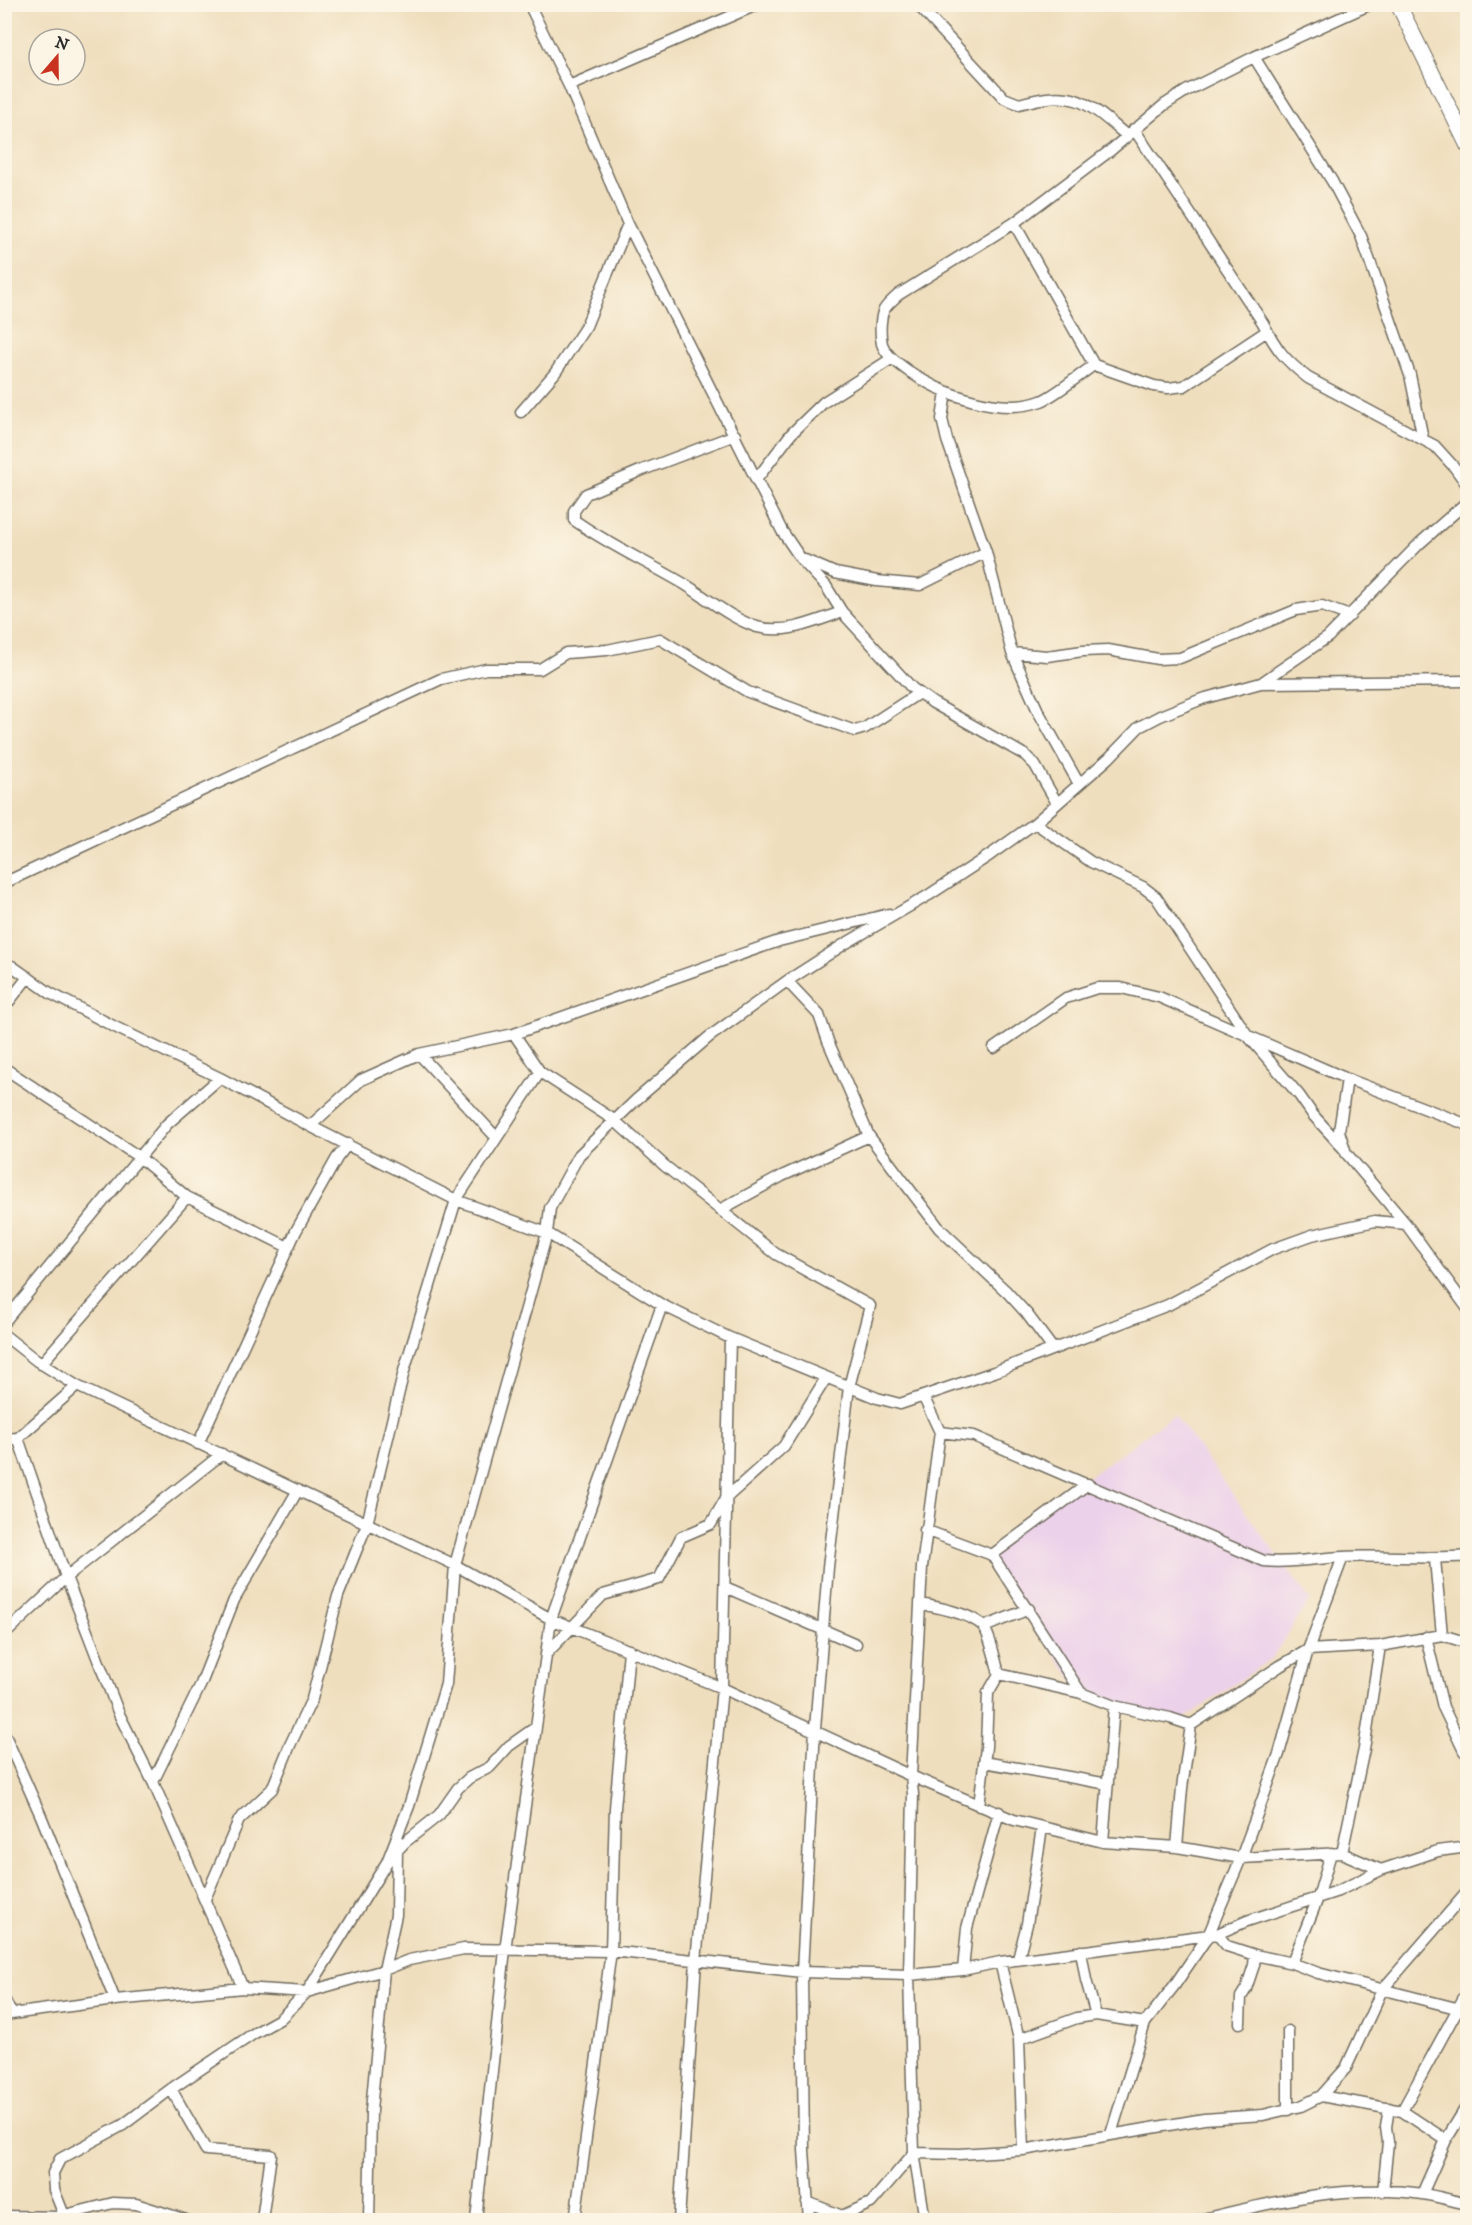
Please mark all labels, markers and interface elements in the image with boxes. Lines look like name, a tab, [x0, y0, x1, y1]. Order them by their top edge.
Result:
north arrow	[27, 27, 87, 87]
text: N	[52, 32, 71, 55]

